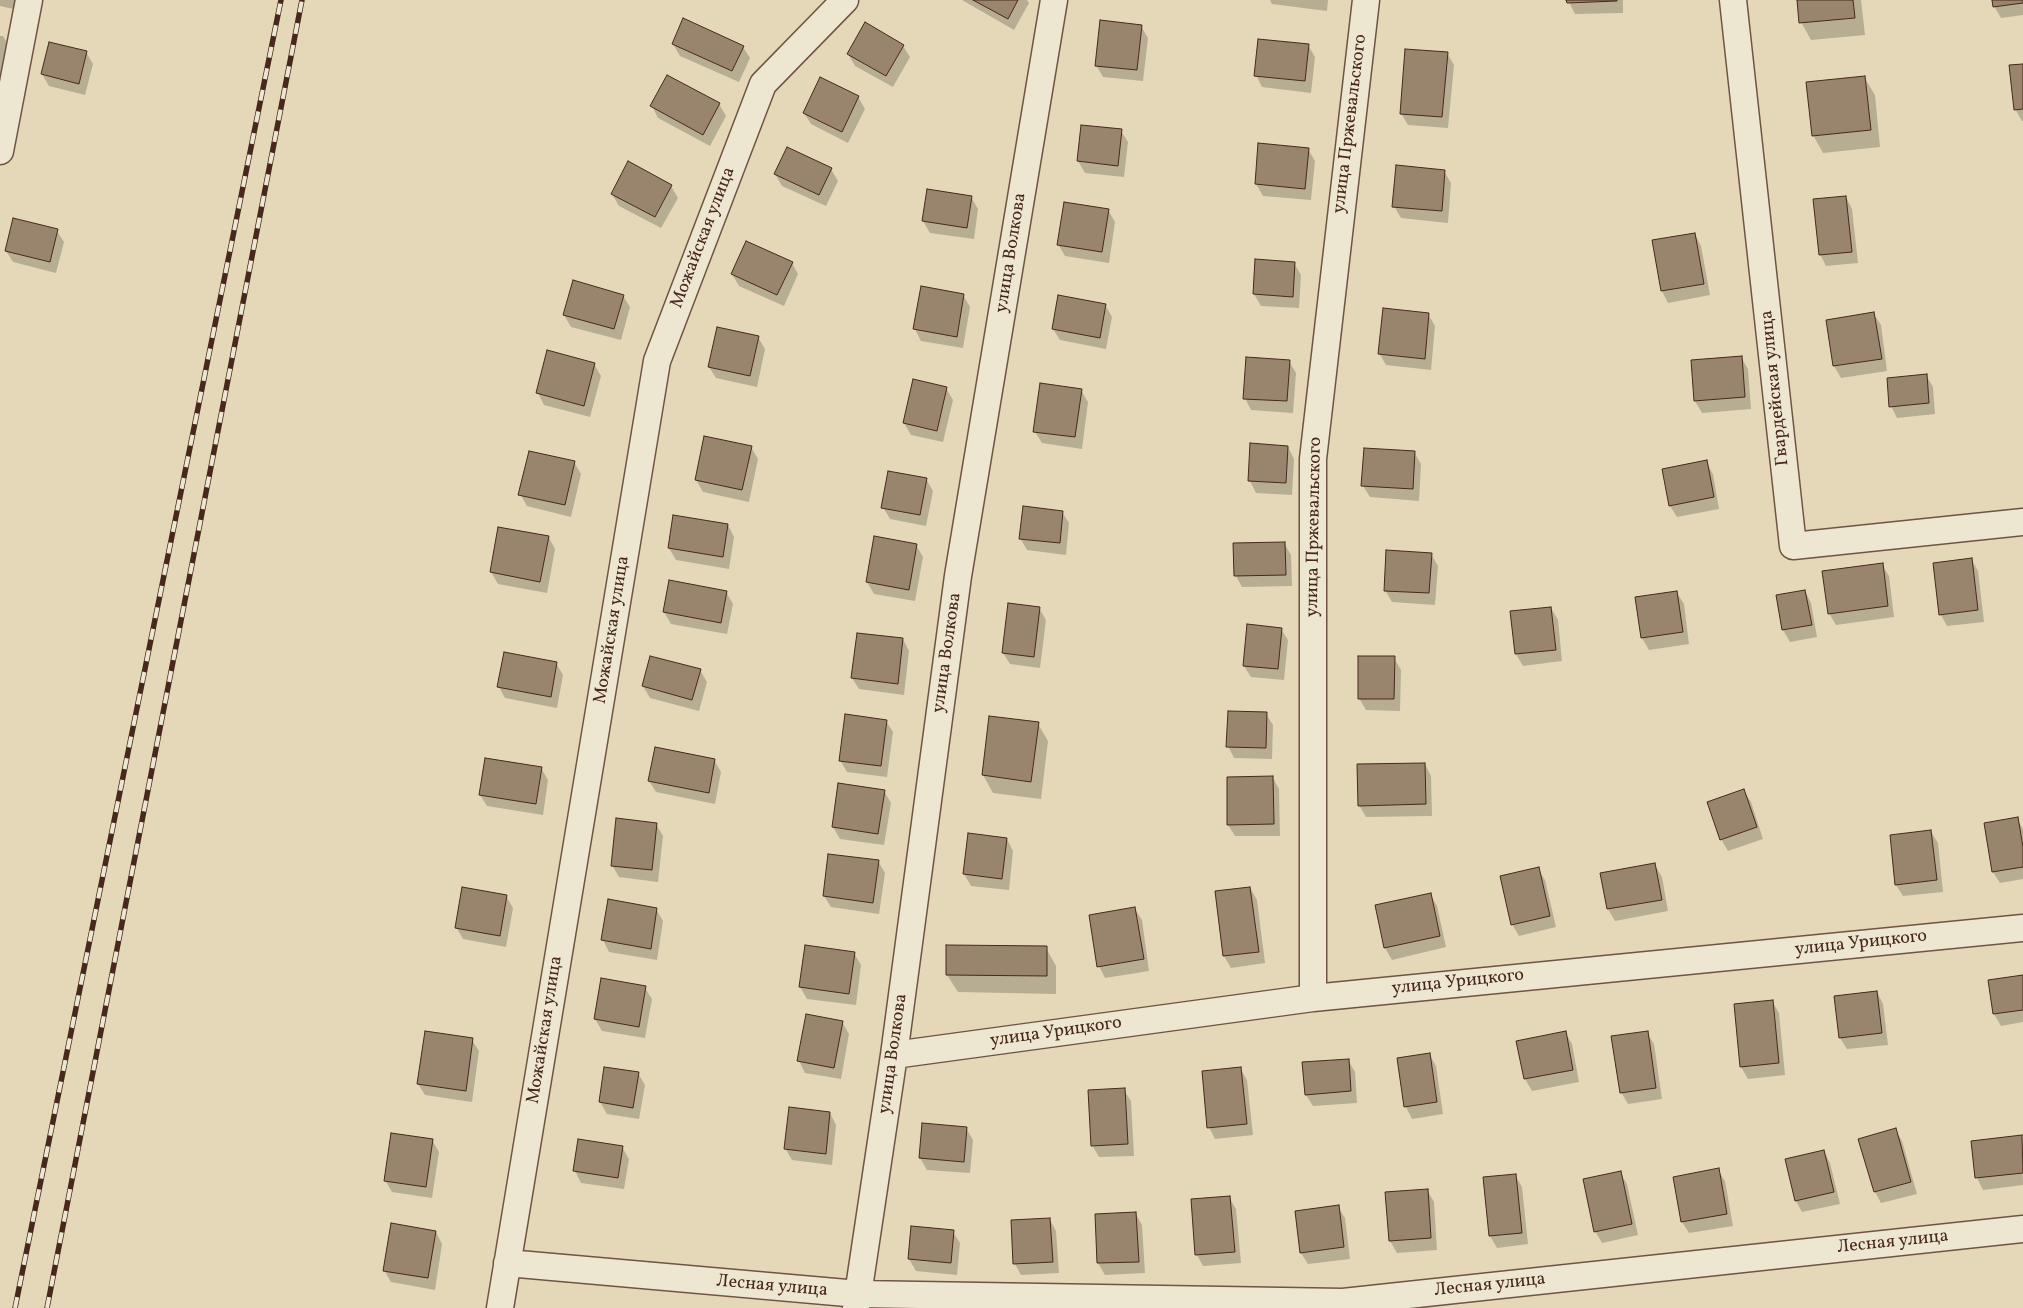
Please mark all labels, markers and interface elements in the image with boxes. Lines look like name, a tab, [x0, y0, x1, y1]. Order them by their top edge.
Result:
street label: улица Пржевальского	[1329, 33, 1373, 215]
street label: Можайская улица	[667, 164, 741, 312]
street label: улица Волкова	[992, 191, 1032, 315]
street label: Гвардейская улица	[1757, 309, 1795, 467]
street label: улица Пржевальского	[1303, 437, 1327, 617]
street label: Можайская улица	[591, 554, 635, 706]
street label: улица Волкова	[929, 591, 967, 715]
street label: улица Урицкого	[1794, 926, 1928, 962]
street label: Можайская улица	[524, 954, 568, 1106]
street label: улица Урицкого	[1391, 965, 1525, 1001]
street label: улица Волкова	[875, 992, 913, 1116]
street label: улица Урицкого	[989, 1013, 1123, 1053]
street label: Лесная улица	[1836, 1226, 1950, 1260]
street label: Лесная улица	[1433, 1269, 1547, 1303]
street label: Лесная улица	[715, 1271, 829, 1303]

